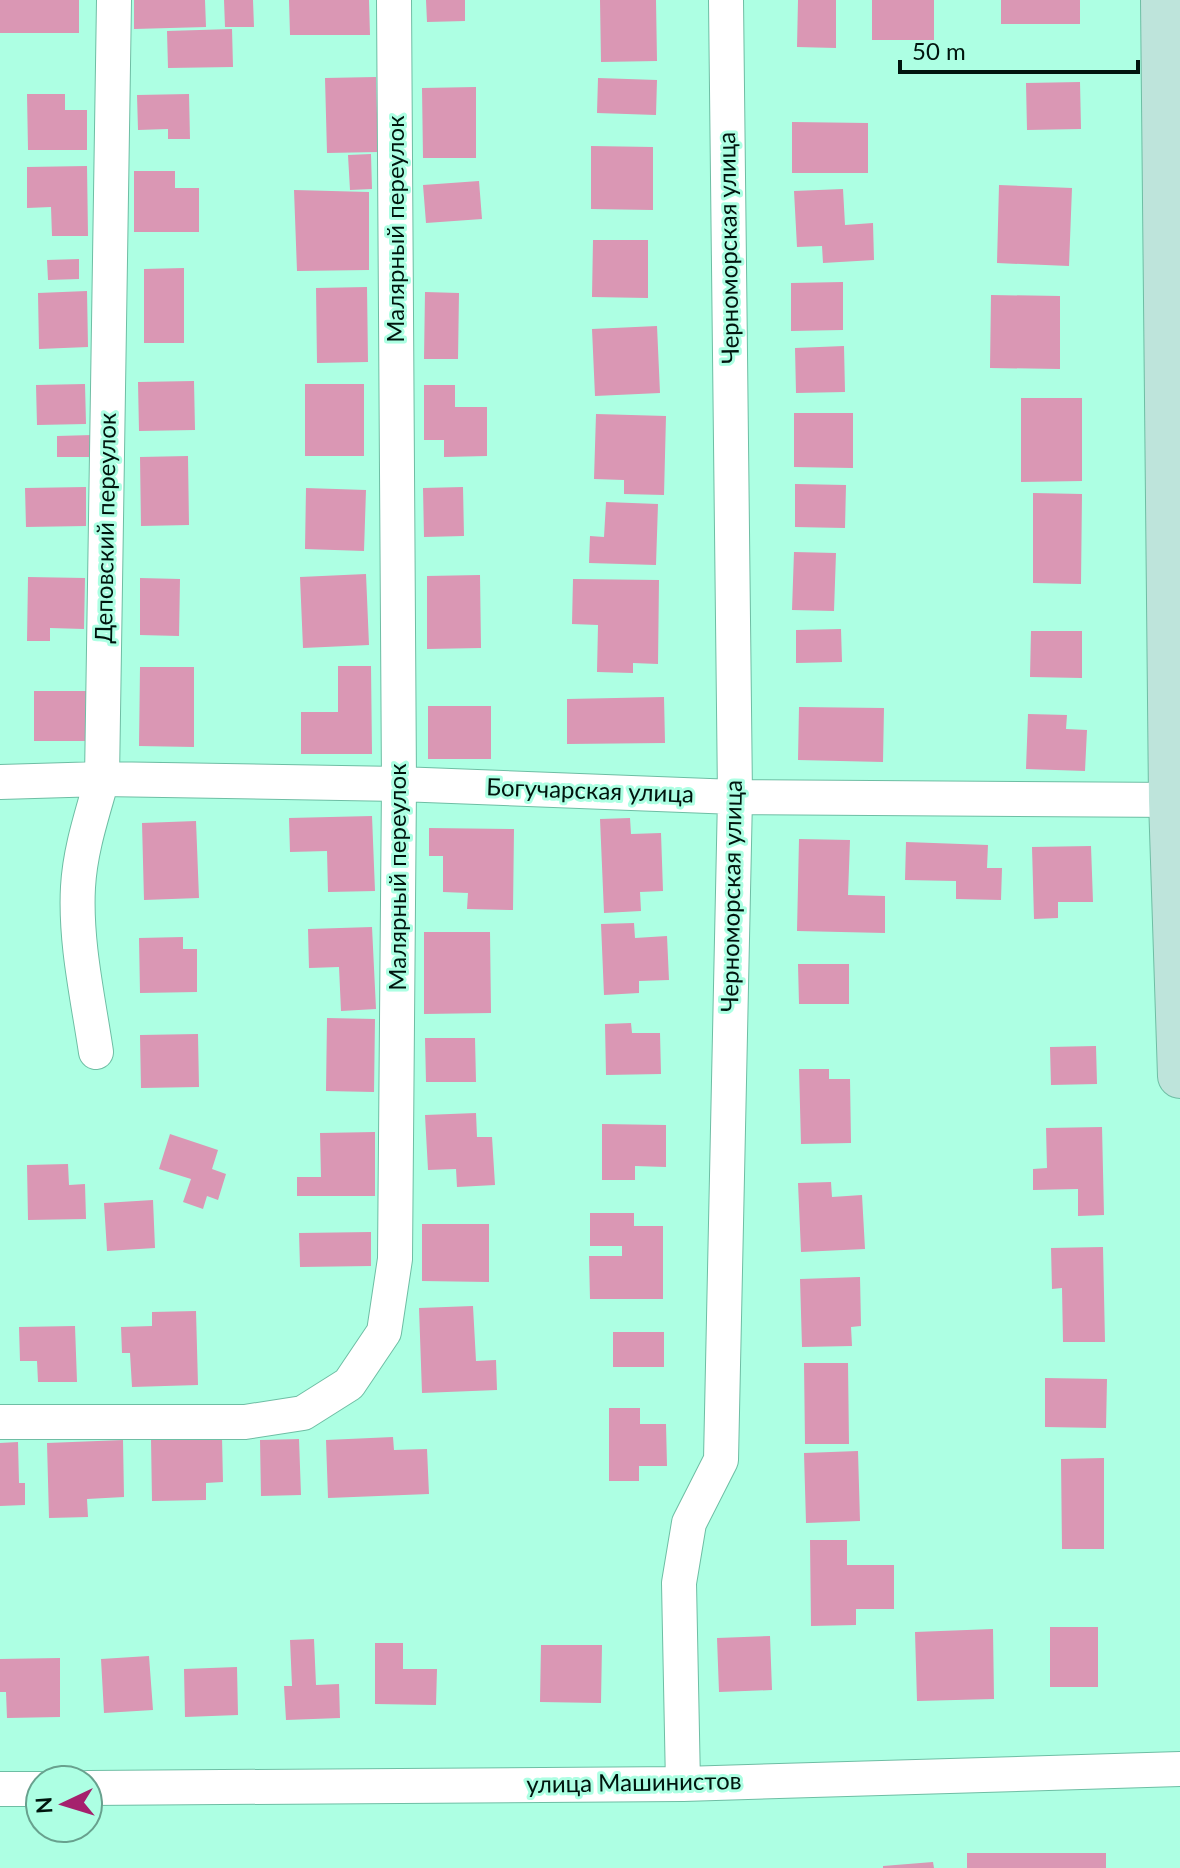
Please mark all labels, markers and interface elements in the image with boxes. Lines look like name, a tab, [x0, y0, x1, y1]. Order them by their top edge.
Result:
scale bar	[900, 24, 1138, 74]
text: 50 m	[912, 36, 966, 65]
street label: Малярный переулок	[380, 115, 409, 343]
street label: Черноморская улица	[711, 132, 744, 364]
street label: Деповский переулок	[88, 412, 121, 644]
street label: Малярный переулок	[382, 763, 411, 991]
street label: Богучарская улица	[486, 771, 694, 808]
street label: Черноморская улица	[714, 780, 747, 1012]
north arrow	[24, 1764, 104, 1844]
street label: улица Машинистов	[526, 1765, 742, 1798]
text: N	[29, 1796, 58, 1815]

